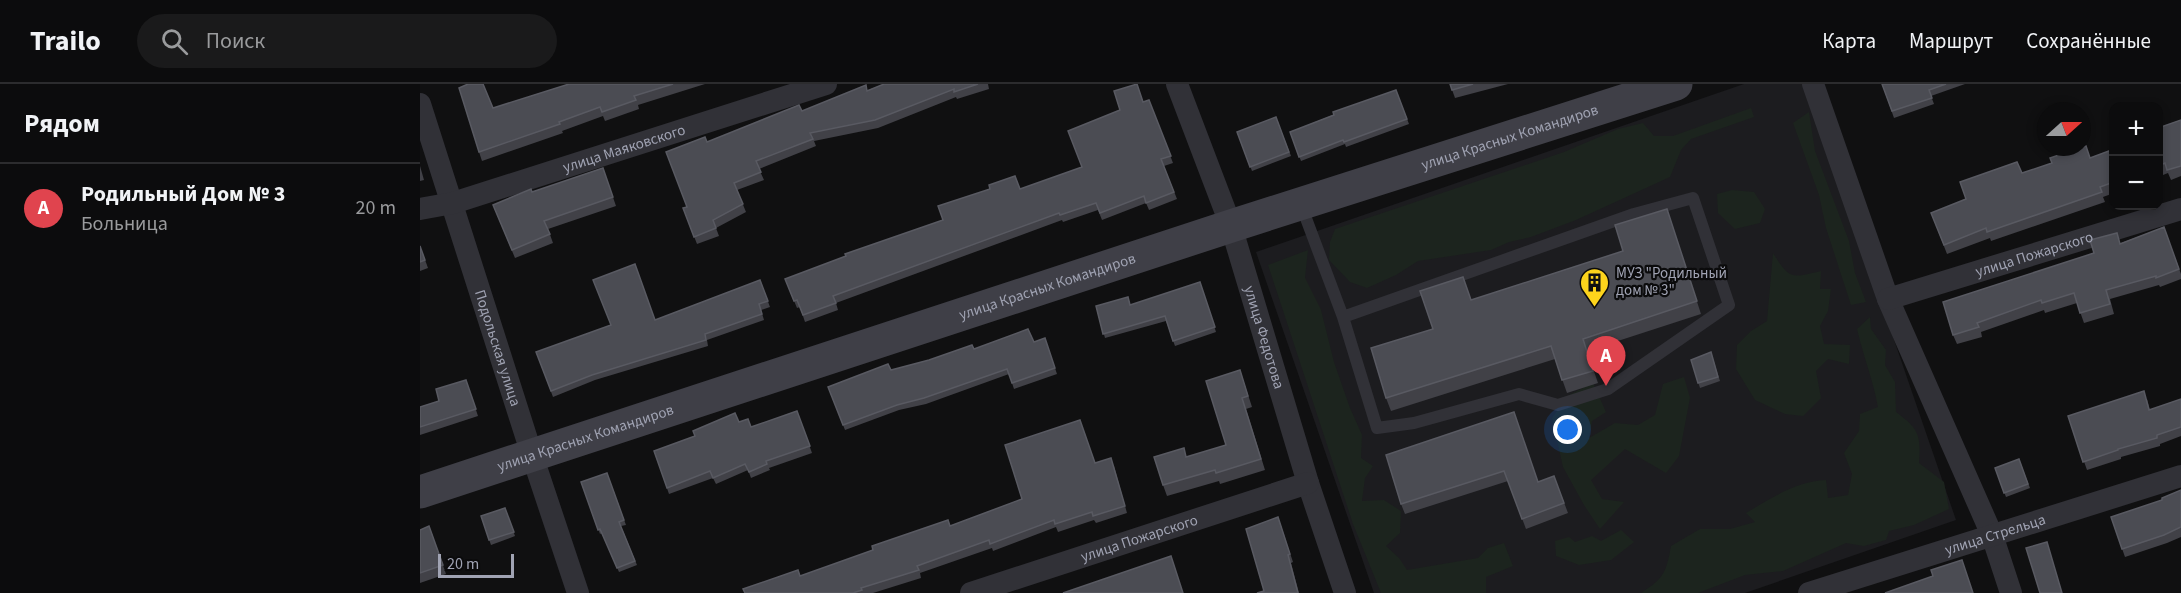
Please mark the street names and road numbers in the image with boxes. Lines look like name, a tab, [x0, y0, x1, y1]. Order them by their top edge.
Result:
street label: улица Красных Командиров	[1419, 99, 1601, 176]
street label: улица Маяковского	[560, 120, 688, 178]
street label: улица Пожарского	[1973, 227, 2096, 283]
street label: улица Красных Командиров	[956, 248, 1139, 326]
street label: улица Федотова	[1238, 283, 1289, 391]
street label: Подольская улица	[469, 287, 526, 409]
street label: улица Красных Командиров	[494, 399, 677, 477]
street label: улица Стрельца	[1942, 509, 2048, 561]
street label: улица Пожарского	[1078, 510, 1201, 567]

